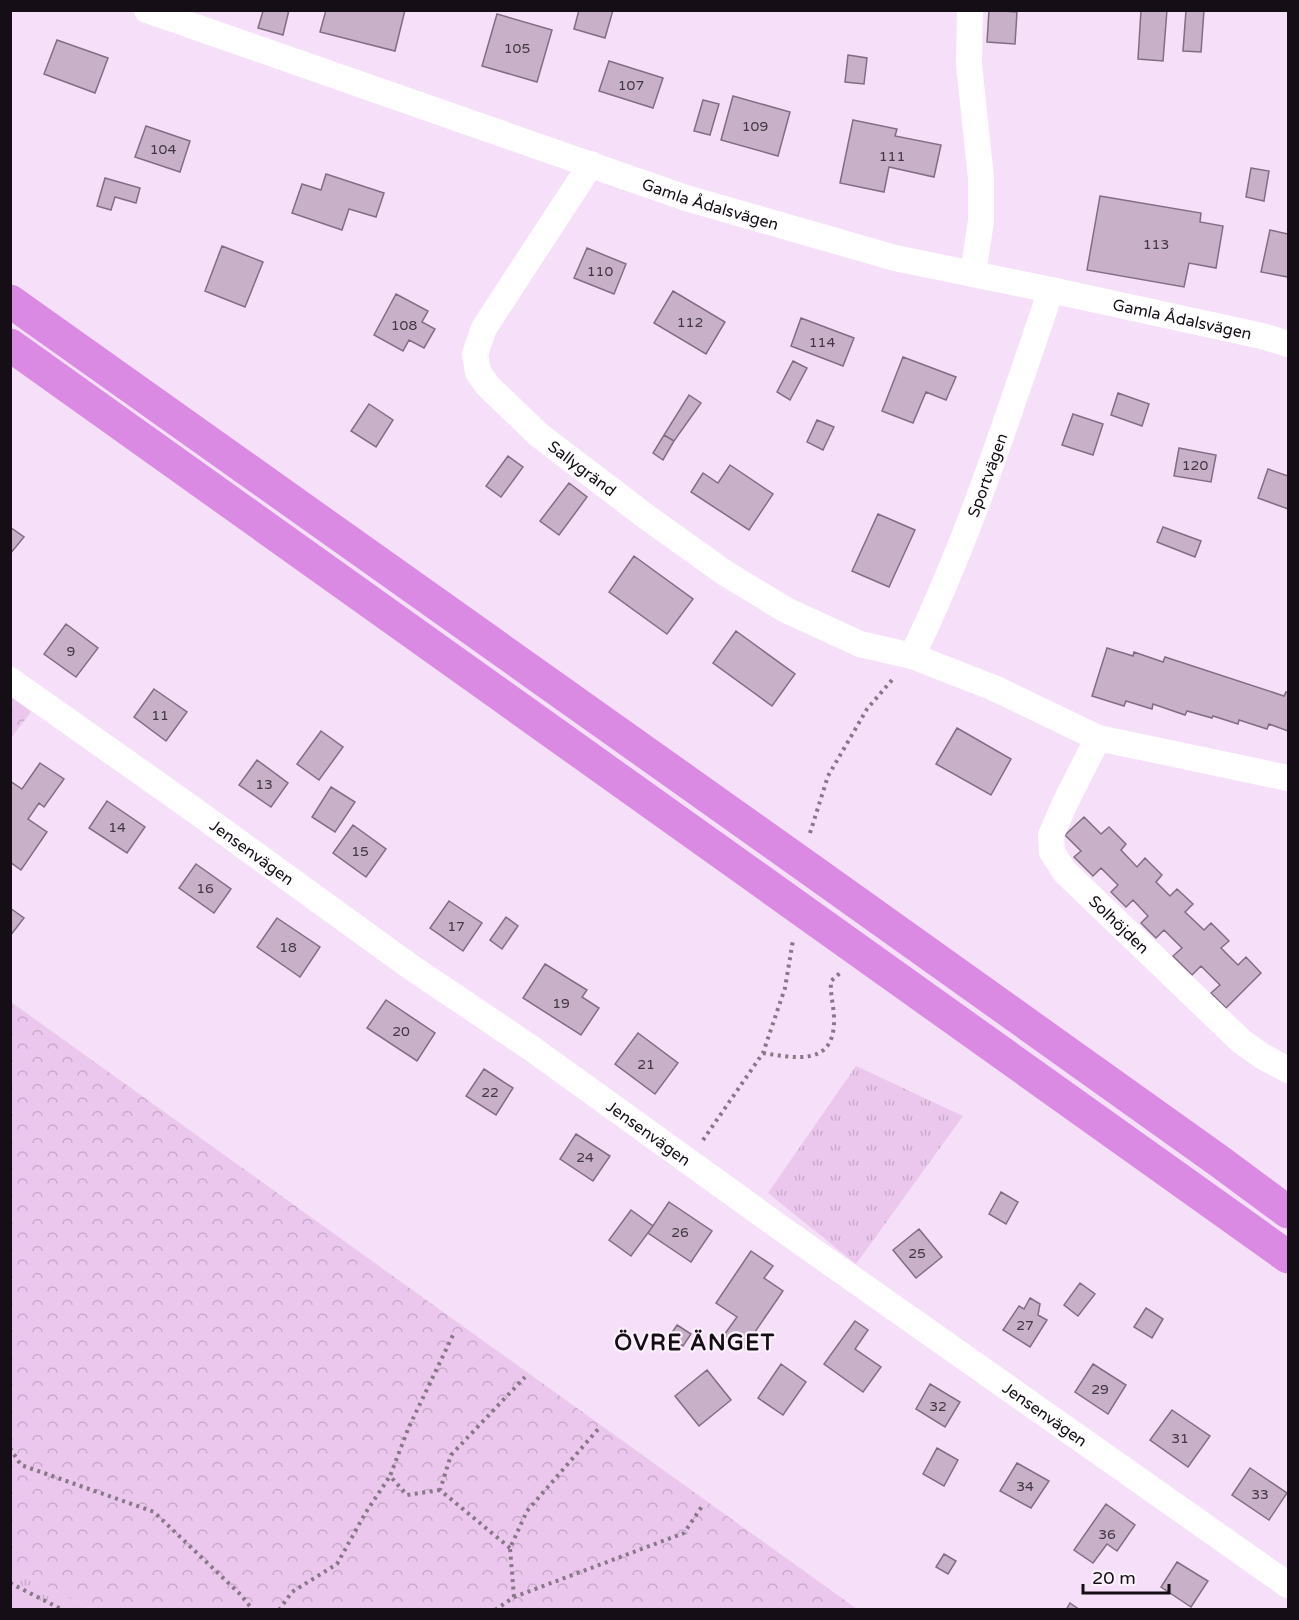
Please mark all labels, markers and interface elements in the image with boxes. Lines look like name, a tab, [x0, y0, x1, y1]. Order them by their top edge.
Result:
house number: 105	[504, 40, 530, 57]
house number: 107	[618, 77, 644, 94]
house number: 109	[742, 118, 768, 135]
house number: 104	[150, 141, 176, 158]
house number: 111	[879, 148, 905, 165]
street label: Gamla Ådalsvägen	[639, 174, 781, 235]
house number: 113	[1143, 236, 1169, 253]
house number: 110	[587, 263, 613, 280]
street label: Gamla Ådalsvägen	[1111, 295, 1254, 344]
house number: 112	[677, 314, 703, 331]
house number: 108	[391, 317, 417, 334]
house number: 114	[809, 334, 835, 351]
street label: Sportvägen	[963, 431, 1012, 520]
street label: Sallygränd	[544, 436, 620, 501]
house number: 120	[1182, 457, 1208, 474]
house number: 9	[67, 643, 75, 660]
house number: 11	[151, 707, 169, 724]
house number: 13	[255, 776, 273, 793]
street label: Jensenvägen	[206, 816, 297, 890]
house number: 14	[108, 819, 126, 836]
house number: 15	[351, 843, 369, 860]
house number: 16	[196, 880, 214, 897]
street label: Solhöjden	[1084, 891, 1153, 958]
house number: 17	[447, 918, 465, 935]
house number: 18	[279, 939, 297, 956]
house number: 19	[552, 995, 570, 1012]
house number: 20	[392, 1023, 410, 1040]
house number: 21	[637, 1056, 655, 1073]
house number: 22	[481, 1084, 499, 1101]
street label: Jensenvägen	[602, 1097, 694, 1171]
house number: 24	[576, 1149, 594, 1166]
house number: 26	[671, 1224, 689, 1241]
house number: 25	[908, 1245, 926, 1262]
house number: 27	[1016, 1317, 1034, 1334]
district label: ÖVRE ÄNGET	[614, 1329, 776, 1356]
street label: Jensenvägen	[998, 1378, 1091, 1452]
house number: 29	[1091, 1381, 1109, 1398]
house number: 32	[929, 1398, 947, 1415]
house number: 31	[1171, 1430, 1189, 1447]
house number: 34	[1016, 1478, 1034, 1495]
house number: 33	[1251, 1486, 1269, 1503]
house number: 36	[1098, 1526, 1116, 1543]
scale bar	[1083, 1557, 1168, 1595]
text: 20 m	[1092, 1567, 1136, 1589]

